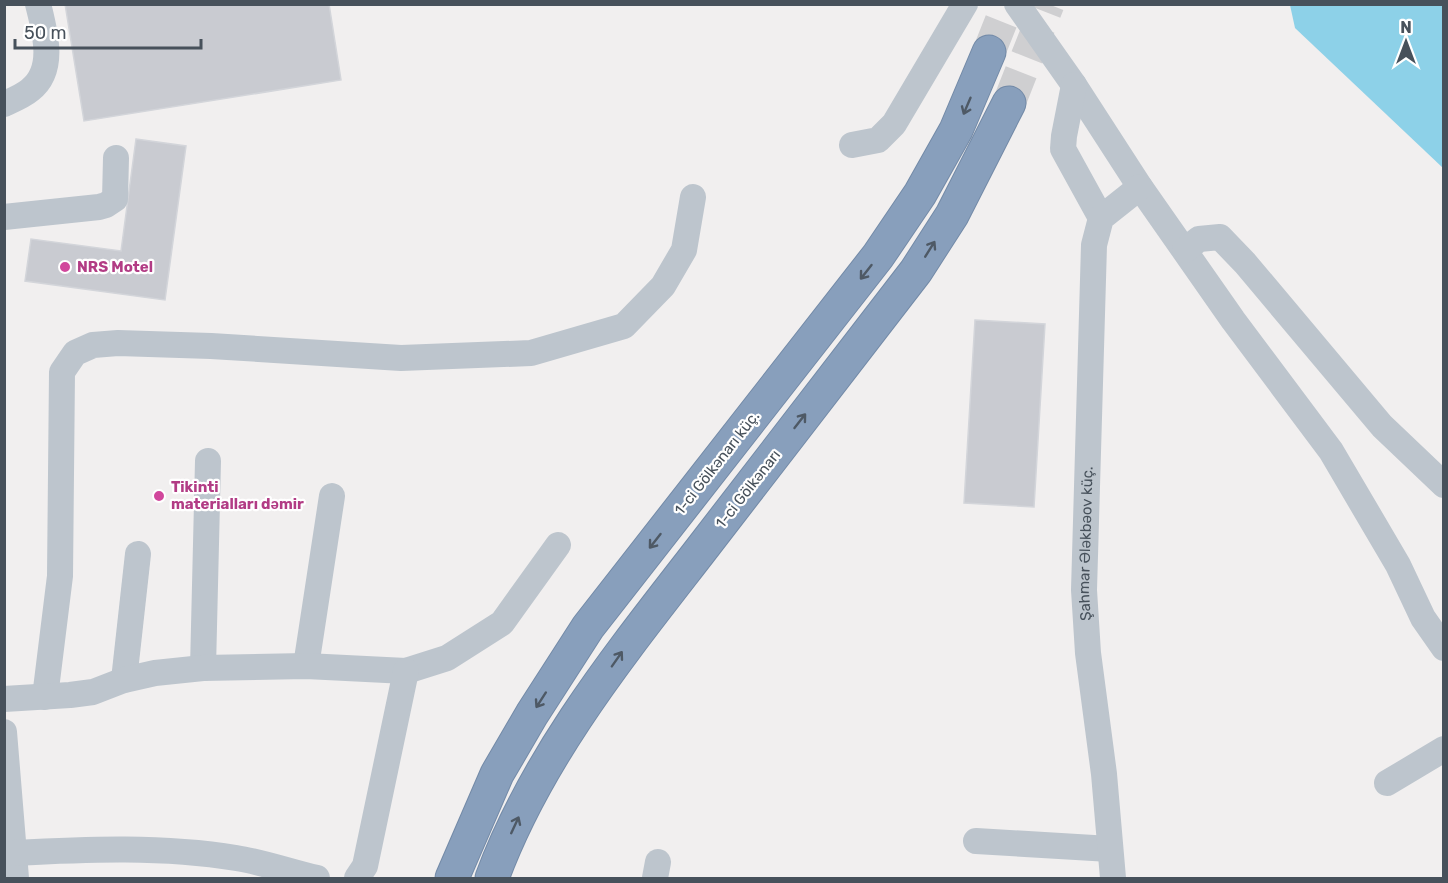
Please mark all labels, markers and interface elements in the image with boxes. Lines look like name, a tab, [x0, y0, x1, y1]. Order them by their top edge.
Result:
scale bar	[15, 12, 201, 50]
north arrow	[1376, 12, 1436, 72]
text: N	[1400, 18, 1412, 37]
text: 50 m	[24, 22, 67, 44]
one-way arrow	[960, 96, 972, 114]
one-way arrow	[925, 241, 937, 258]
place label: NRS Motel	[77, 258, 153, 276]
marker: NRS Motel	[58, 260, 72, 274]
one-way arrow	[859, 264, 872, 280]
street label: 1-ci Gölkənarı küç.	[671, 407, 763, 519]
one-way arrow	[794, 414, 807, 430]
street label: 1-ci Gölkənarı	[712, 446, 784, 532]
street label: Şahmar Ələkbəov küç.	[1075, 466, 1097, 621]
place label: Tikinti materialları dəmir	[171, 478, 304, 513]
marker: Tikinti materialları dəmir	[152, 489, 166, 503]
one-way arrow	[649, 533, 661, 549]
one-way arrow	[611, 651, 623, 667]
one-way arrow	[535, 691, 548, 708]
one-way arrow	[510, 816, 522, 834]

